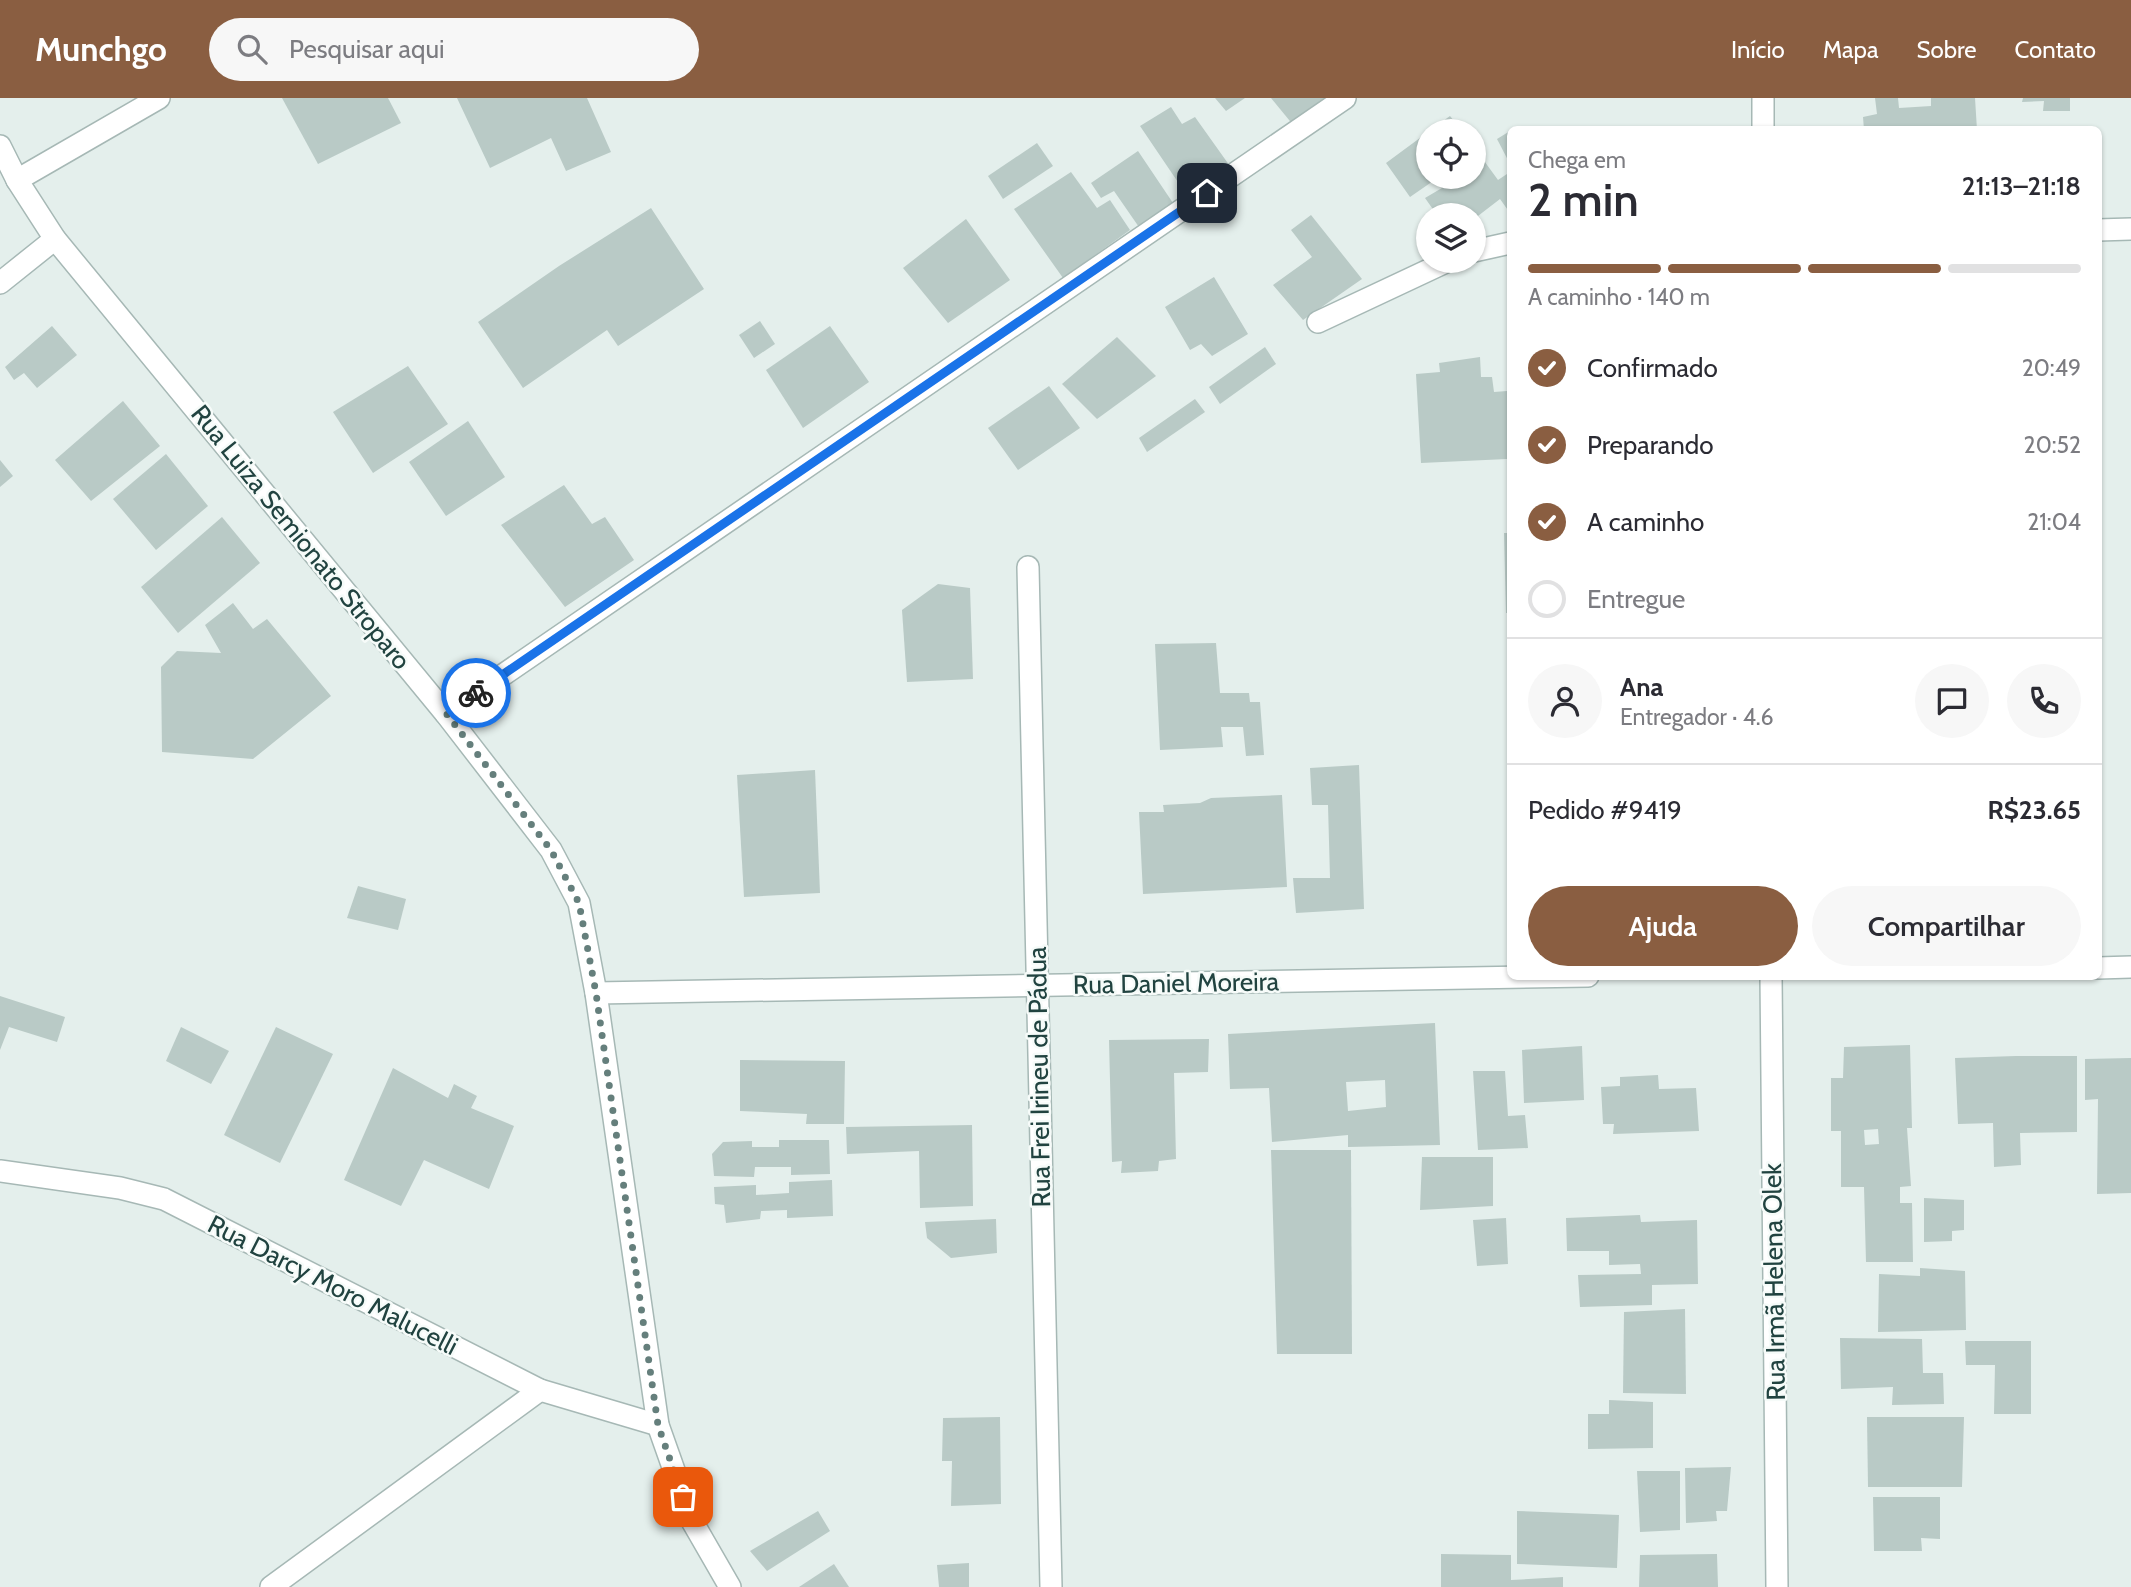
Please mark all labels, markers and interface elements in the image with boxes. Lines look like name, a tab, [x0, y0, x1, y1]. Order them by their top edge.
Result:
search box	[209, 18, 699, 81]
text: Munchgo	[35, 29, 167, 69]
icon: search	[233, 30, 271, 68]
text: Pesquisar aqui	[289, 33, 445, 65]
text: Início	[1731, 35, 1785, 64]
text: Mapa	[1823, 35, 1878, 64]
text: Sobre	[1916, 35, 1977, 64]
text: Contato	[2015, 35, 2096, 64]
map controls	[1416, 119, 1486, 273]
button: locate	[1416, 119, 1486, 189]
text: Chega em	[1528, 146, 1626, 174]
pin	[1177, 163, 1237, 223]
text: 21:13–21:18	[1962, 170, 2081, 202]
text: 2 min	[1528, 172, 1639, 228]
icon: home	[1188, 174, 1226, 212]
button: layers	[1416, 203, 1486, 273]
text: A caminho · 140 m	[1528, 283, 1710, 311]
icon: check	[1528, 349, 1566, 387]
text: Confirmado	[1587, 352, 1718, 384]
text: 20:49	[2022, 354, 2081, 382]
street label: Rua Luiza Semionato Stroparo	[184, 398, 418, 676]
icon: check	[1528, 426, 1566, 464]
text: Preparando	[1587, 429, 1714, 461]
text: 20:52	[2024, 431, 2081, 459]
icon: check	[1528, 503, 1566, 541]
text: A caminho	[1587, 506, 1704, 538]
text: 21:04	[2027, 508, 2081, 536]
text: Entregue	[1587, 583, 1685, 615]
courier	[441, 658, 511, 728]
button: person	[1528, 664, 1602, 738]
button: chat	[1915, 664, 1989, 738]
button: phone	[2007, 664, 2081, 738]
text: Ana	[1620, 671, 1664, 703]
icon: bike	[457, 674, 495, 712]
text: Entregador · 4.6	[1620, 703, 1774, 731]
text: Pedido #9419	[1528, 794, 1682, 826]
text: R$23.65	[1988, 794, 2081, 826]
button: Ajuda	[1528, 886, 1798, 966]
button: Compartilhar	[1812, 886, 2081, 966]
street label: Rua Frei Irineu de Pádua	[1021, 946, 1057, 1208]
street label: Rua Daniel Moreira	[1073, 965, 1280, 1001]
street label: Rua Irmã Helena Olek	[1756, 1163, 1792, 1401]
street label: Rua Darcy Moro Malucelli	[203, 1208, 463, 1362]
pin	[653, 1467, 713, 1527]
icon: bag	[664, 1478, 702, 1516]

